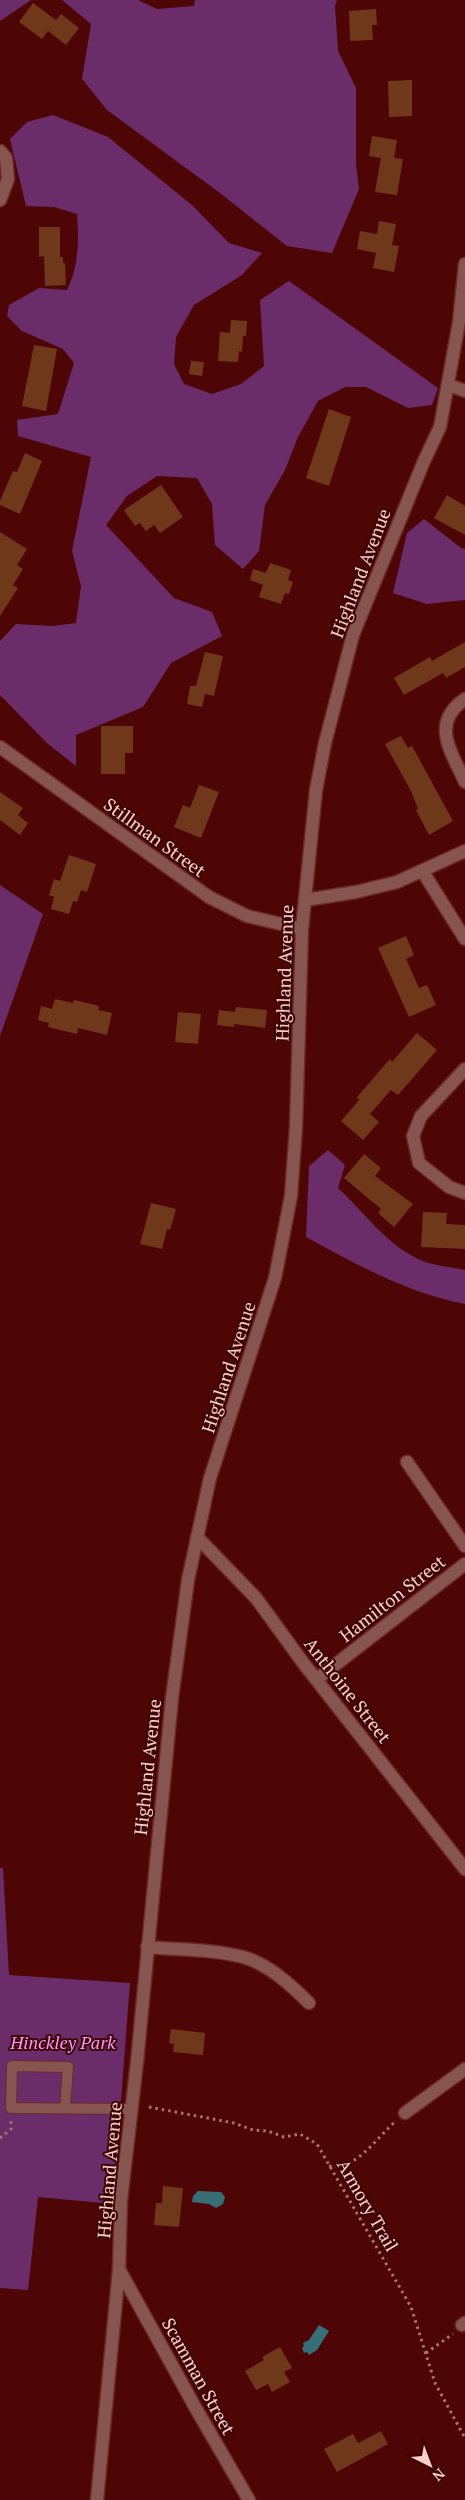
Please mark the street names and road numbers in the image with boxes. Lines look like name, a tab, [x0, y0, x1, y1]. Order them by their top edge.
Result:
street label: Highland Avenue	[324, 505, 396, 641]
street label: Stillman Street	[99, 792, 211, 882]
street label: Highland Avenue	[270, 904, 298, 1042]
street label: Highland Avenue	[195, 1298, 261, 1436]
street label: Hamilton Street	[334, 1549, 450, 1647]
street label: Anthoine Street	[299, 1632, 397, 1748]
street label: Highland Avenue	[128, 1698, 166, 1836]
street label: Highland Avenue	[91, 2101, 127, 2239]
street label: Armory Trail	[332, 2154, 404, 2256]
street label: Scamman Street	[157, 2313, 241, 2439]

